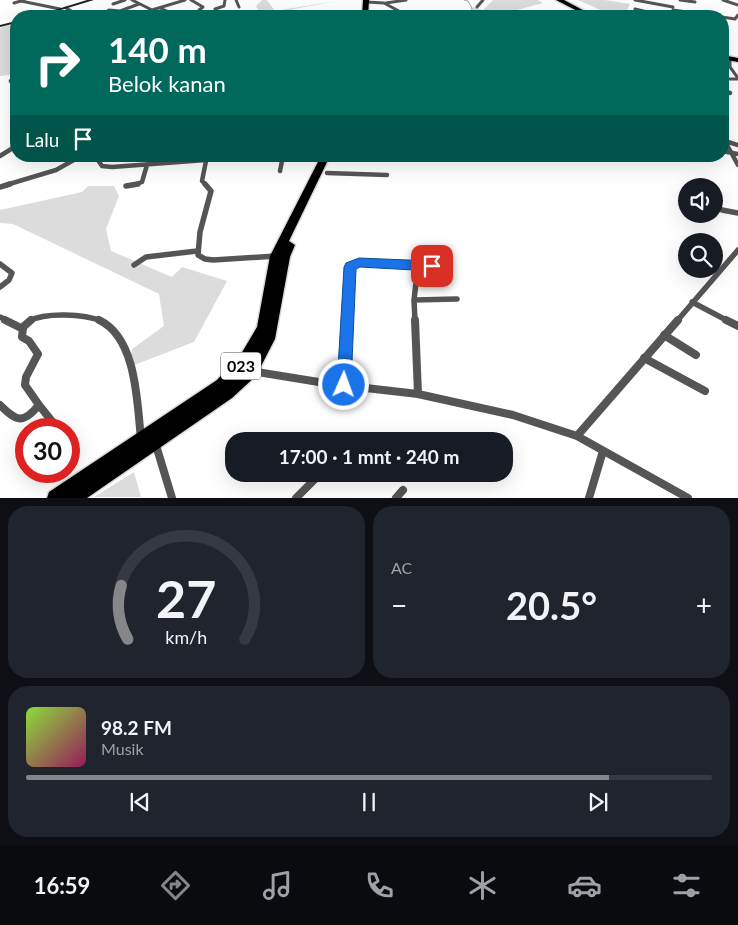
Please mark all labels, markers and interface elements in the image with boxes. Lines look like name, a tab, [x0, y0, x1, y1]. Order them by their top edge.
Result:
text: 140 m	[108, 28, 207, 70]
icon: right	[25, 30, 90, 95]
text: Belok kanan	[108, 70, 226, 97]
icon: arrive	[69, 125, 97, 153]
text: Lalu	[25, 128, 59, 151]
map controls	[678, 178, 723, 278]
button: sound	[678, 178, 723, 223]
button: search	[678, 233, 723, 278]
pin	[411, 245, 453, 287]
icon: arrive	[418, 252, 446, 280]
road number: 023	[221, 352, 261, 380]
position arrow	[317, 358, 369, 410]
speed limit sign: 30	[15, 418, 80, 483]
text: 17:00 · 1 mnt · 240 m	[279, 445, 459, 468]
text: AC	[391, 558, 412, 577]
text: 27	[156, 567, 217, 629]
text: 20.5°	[506, 582, 597, 628]
text: −	[391, 588, 407, 622]
text: +	[696, 588, 712, 622]
text: km/h	[166, 626, 207, 648]
text: 98.2 FM	[101, 716, 172, 739]
text: Musik	[101, 739, 144, 758]
icon: previous	[126, 788, 154, 816]
icon: pause	[355, 788, 383, 816]
icon: next	[584, 788, 612, 816]
icon: directions	[158, 868, 193, 903]
icon: music	[260, 868, 295, 903]
icon: phone	[362, 868, 397, 903]
icon: climate	[465, 868, 500, 903]
icon: car	[567, 868, 602, 903]
icon: filters	[669, 868, 704, 903]
text: 16:59	[34, 872, 90, 899]

